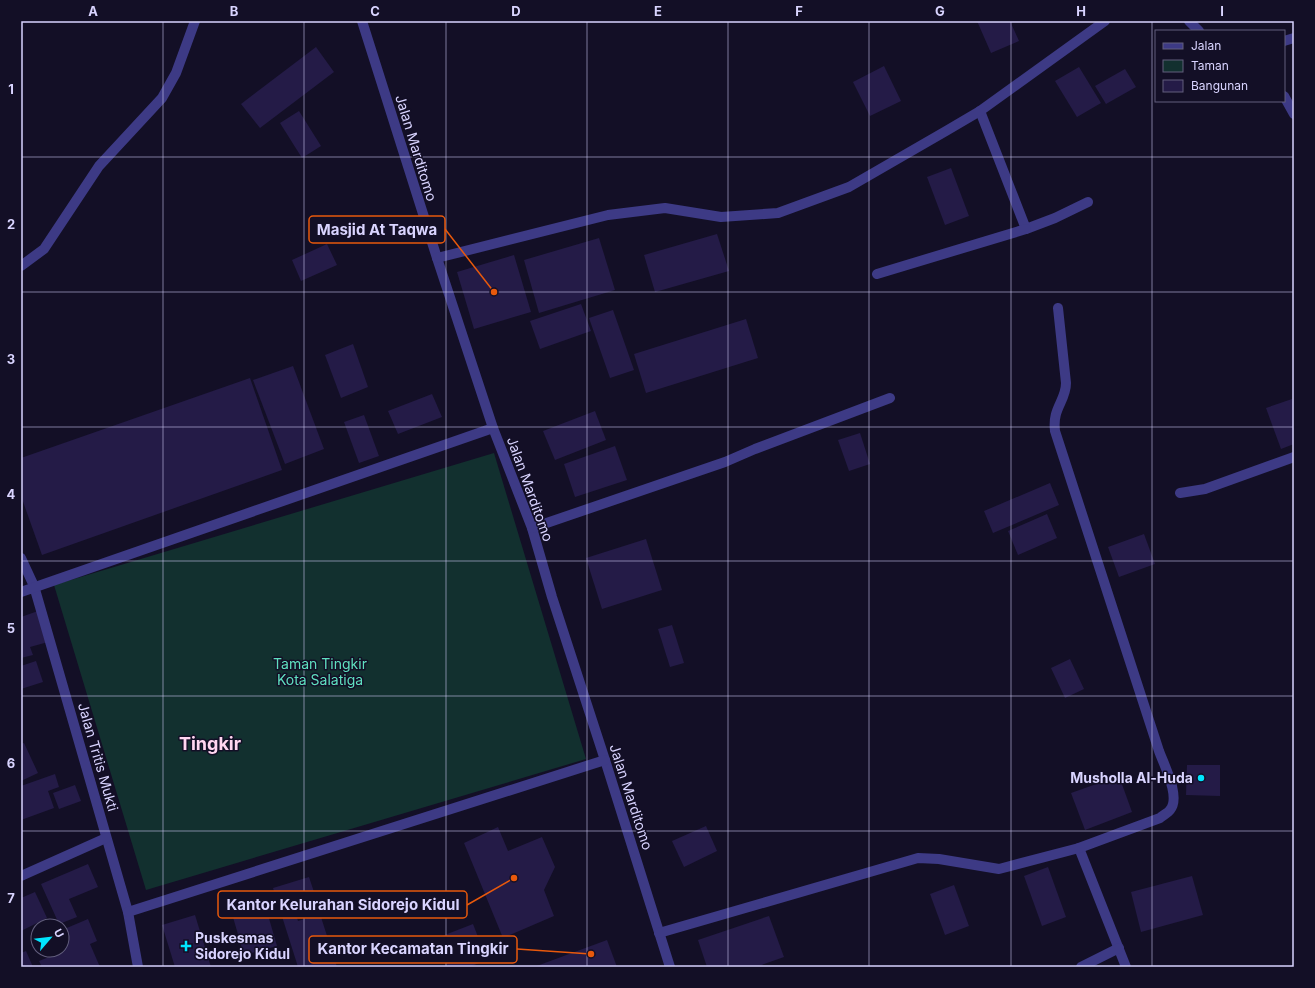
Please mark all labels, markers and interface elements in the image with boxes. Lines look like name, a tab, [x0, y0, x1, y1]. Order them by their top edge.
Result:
text: A	[88, 3, 98, 19]
text: B	[230, 3, 239, 19]
text: C	[370, 3, 380, 19]
text: D	[511, 3, 521, 19]
text: E	[654, 3, 662, 19]
text: F	[795, 3, 803, 19]
text: G	[935, 3, 945, 19]
text: H	[1076, 3, 1086, 19]
text: I	[1220, 3, 1224, 19]
legend	[1155, 30, 1285, 102]
text: Jalan	[1191, 38, 1221, 53]
text: Taman	[1191, 58, 1229, 73]
text: Bangunan	[1191, 78, 1248, 93]
text: 1	[8, 81, 14, 97]
street label: Jalan Marditomo	[392, 93, 441, 203]
text: 2	[7, 216, 15, 232]
callout: Masjid At Taqwa	[309, 216, 445, 243]
text: Masjid At Taqwa	[317, 220, 437, 239]
text: 3	[7, 351, 15, 367]
street label: Jalan Marditomo	[504, 434, 557, 544]
text: 4	[7, 486, 16, 502]
text: 5	[7, 620, 15, 636]
park label: Taman Tingkir Kota Salatiga	[273, 655, 367, 688]
street label: Jalan Tritis Mukti	[75, 701, 122, 813]
district label: Tingkir	[179, 733, 241, 754]
street label: Jalan Marditomo	[606, 742, 657, 852]
text: 6	[7, 755, 15, 771]
place label: Musholla Al-Huda	[1070, 769, 1193, 786]
marker: Musholla Al-Huda	[1196, 773, 1206, 783]
text: 7	[7, 890, 15, 906]
callout: Kantor Kelurahan Sidorejo Kidul	[218, 891, 467, 918]
text: Kantor Kelurahan Sidorejo Kidul	[227, 895, 459, 914]
north arrow	[30, 918, 70, 958]
text: U	[51, 926, 67, 940]
place label: Puskesmas Sidorejo Kidul	[195, 929, 290, 962]
callout: Kantor Kecamatan Tingkir	[309, 936, 517, 963]
text: Kantor Kecamatan Tingkir	[317, 939, 509, 958]
marker: Puskesmas Sidorejo Kidul	[180, 940, 192, 952]

